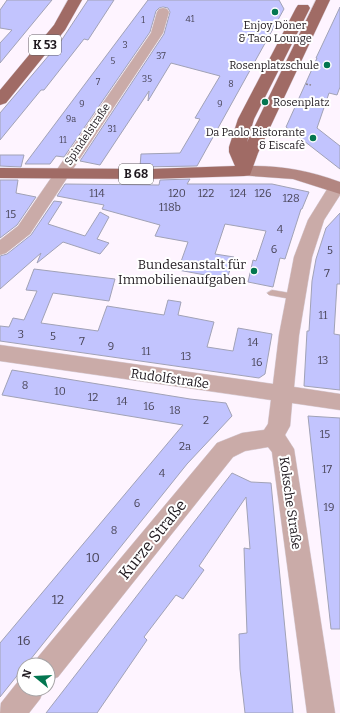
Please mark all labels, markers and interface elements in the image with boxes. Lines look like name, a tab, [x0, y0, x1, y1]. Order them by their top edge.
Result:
marker: Enjoy Döner & Taco Lounge	[270, 7, 280, 17]
house number: 41	[186, 14, 195, 24]
house number: 1	[141, 15, 145, 25]
place label: Enjoy Döner & Taco Lounge	[238, 19, 312, 45]
road number: K 53	[29, 35, 61, 55]
house number: 3	[122, 40, 128, 50]
house number: 37	[156, 51, 166, 61]
house number: 5	[111, 56, 116, 66]
place label: Rosenplatzschule	[229, 59, 319, 72]
marker: Rosenplatzschule	[322, 60, 332, 70]
house number: 35	[142, 74, 152, 84]
house number: 7	[96, 77, 101, 87]
house number: 8	[228, 79, 234, 89]
place label: Rosenplatz	[273, 96, 329, 109]
marker: Rosenplatz	[260, 97, 270, 107]
house number: 9	[79, 99, 85, 109]
house number: 9	[217, 99, 223, 109]
street label: Spindelstraße	[62, 101, 113, 168]
house number: 9a	[66, 114, 76, 124]
house number: 31	[108, 124, 117, 134]
place label: Da Paolo Ristorante & Eiscafè	[206, 126, 305, 152]
marker: Da Paolo Ristorante & Eiscafè	[308, 133, 318, 143]
house number: 11	[59, 135, 67, 145]
road number: B 68	[119, 164, 153, 184]
house number: 114	[89, 187, 105, 200]
house number: 120	[168, 187, 186, 200]
house number: 122	[198, 187, 214, 200]
house number: 124	[230, 187, 247, 200]
house number: 126	[255, 187, 271, 200]
house number: 128	[282, 192, 300, 205]
house number: 118b	[159, 201, 181, 214]
house number: 15	[6, 208, 16, 221]
house number: 4	[277, 223, 284, 236]
house number: 6	[271, 243, 277, 256]
house number: 5	[327, 244, 333, 257]
place label: Bundesanstalt für Immobilienaufgaben	[118, 257, 247, 287]
marker: Bundesanstalt für Immobilienaufgaben	[249, 266, 259, 276]
house number: 7	[324, 267, 330, 280]
house number: 11	[319, 309, 328, 322]
house number: 3	[18, 328, 24, 341]
house number: 5	[50, 330, 56, 343]
house number: 7	[79, 335, 85, 348]
house number: 14	[248, 336, 259, 349]
house number: 9	[108, 340, 114, 353]
house number: 11	[142, 345, 151, 358]
house number: 13	[181, 350, 191, 363]
house number: 13	[318, 354, 328, 367]
house number: 16	[252, 356, 262, 369]
street label: Rudolfstraße	[130, 366, 210, 391]
house number: 8	[22, 379, 28, 392]
house number: 10	[54, 385, 66, 398]
house number: 12	[88, 391, 98, 404]
house number: 14	[117, 395, 128, 408]
house number: 16	[144, 400, 154, 413]
house number: 18	[169, 404, 181, 417]
house number: 2	[203, 414, 209, 427]
house number: 15	[320, 428, 330, 441]
house number: 2a	[179, 440, 191, 453]
street label: Koksche Straße	[277, 456, 304, 551]
house number: 17	[322, 463, 332, 476]
house number: 4	[159, 467, 166, 480]
street label: Kurze Straße	[114, 496, 190, 583]
house number: 6	[134, 497, 140, 510]
house number: 19	[324, 501, 334, 514]
house number: 8	[111, 524, 117, 537]
house number: 10	[86, 550, 100, 565]
house number: 12	[52, 592, 64, 607]
house number: 16	[18, 633, 31, 648]
north arrow	[16, 657, 56, 697]
text: N	[19, 668, 35, 680]

